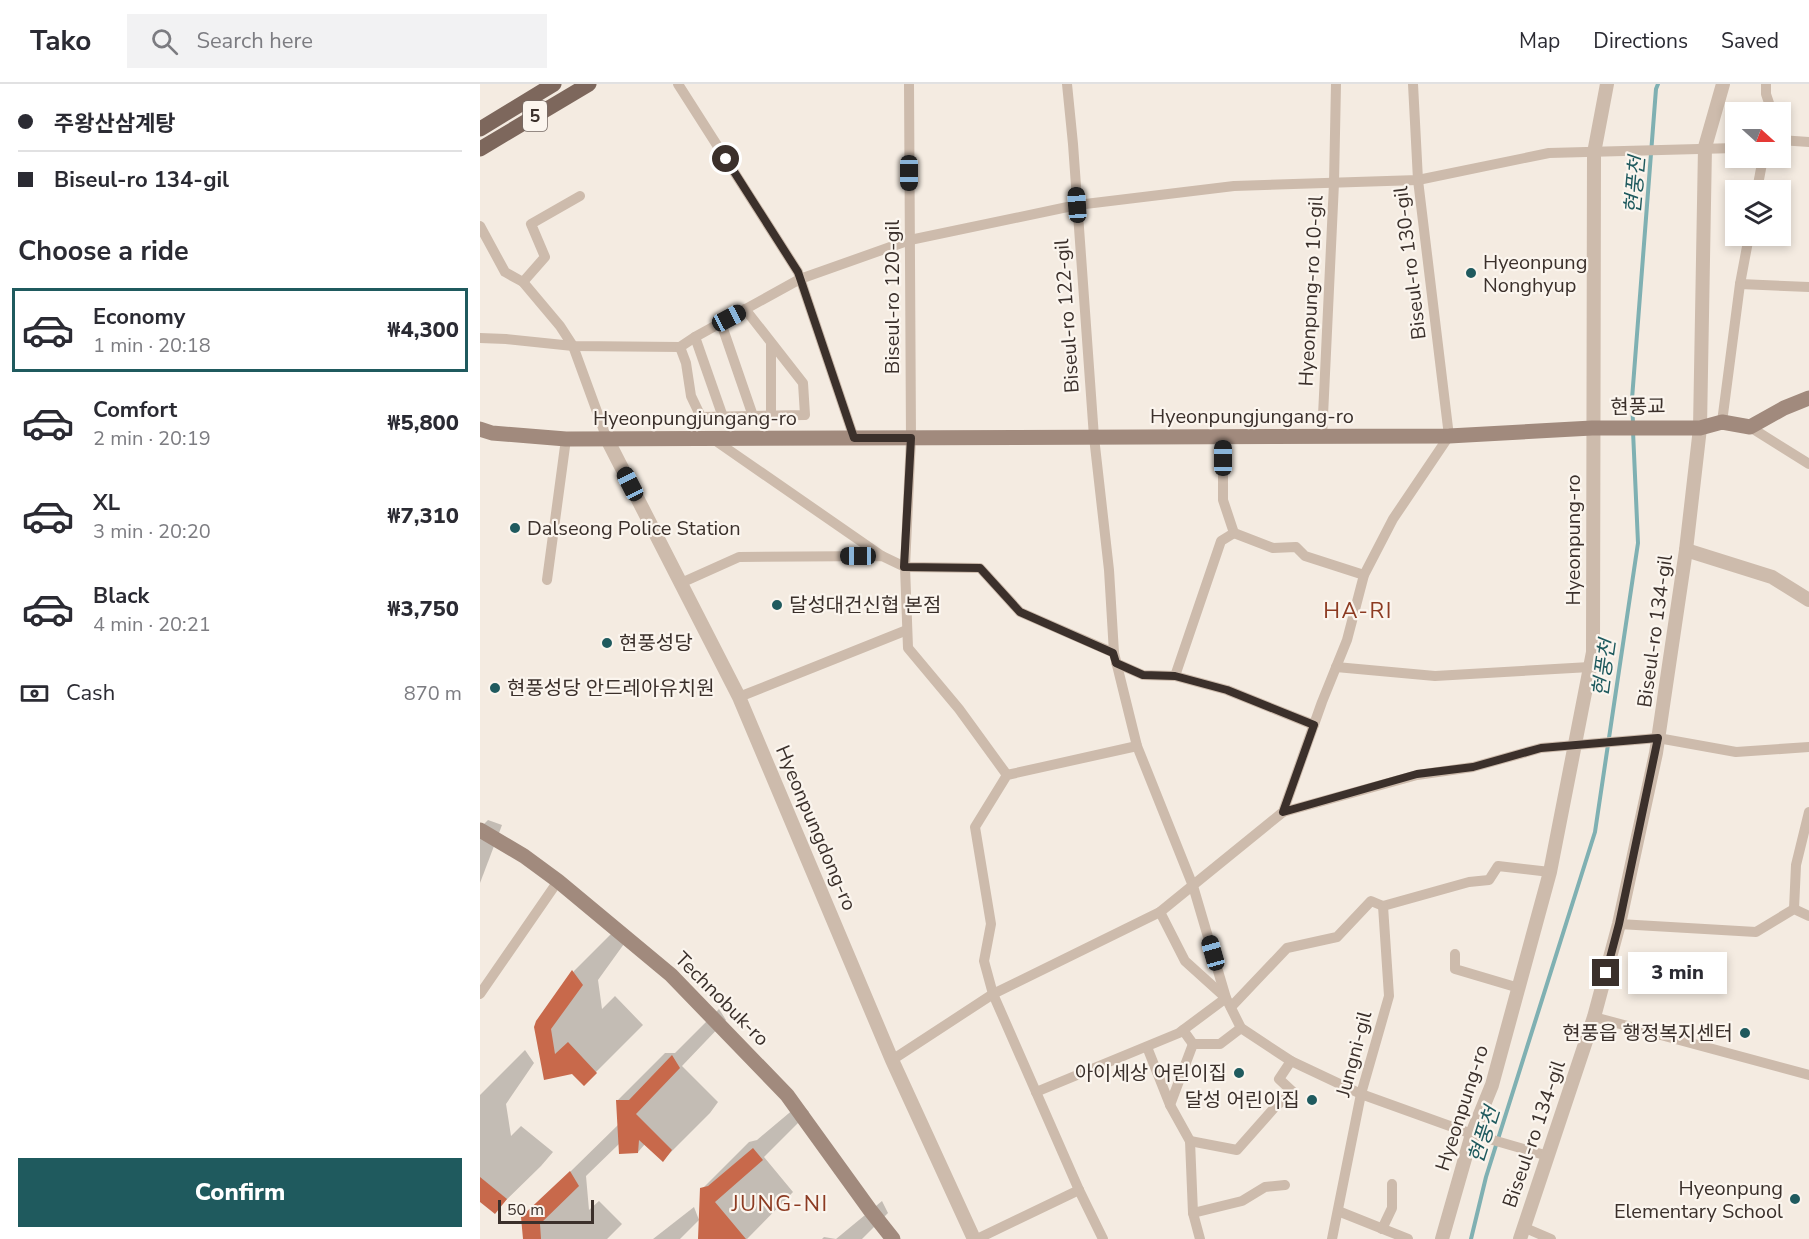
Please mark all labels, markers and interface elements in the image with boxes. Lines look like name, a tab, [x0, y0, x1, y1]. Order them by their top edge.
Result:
search box	[127, 14, 547, 68]
text: Tako	[30, 22, 91, 60]
icon: search	[148, 25, 181, 58]
text: Search here	[196, 26, 313, 56]
text: Map	[1519, 27, 1560, 55]
text: Directions	[1593, 27, 1688, 55]
text: Saved	[1721, 27, 1779, 55]
road number: 5	[523, 101, 547, 131]
north arrow	[1725, 102, 1791, 168]
map controls	[1725, 102, 1791, 246]
text: 주왕산삼계탕	[54, 109, 175, 139]
route start	[712, 145, 739, 172]
water label: 현풍천	[1619, 152, 1652, 215]
car	[900, 155, 918, 191]
text: Biseul-ro 134-gil	[54, 165, 229, 195]
button: layers	[1725, 180, 1791, 246]
street label: Biseul-ro 130-gil	[1387, 185, 1433, 341]
car	[1067, 186, 1087, 224]
street label: Hyeonpung-ro 10-gil	[1293, 195, 1329, 387]
street label: Biseul-ro 120-gil	[879, 220, 906, 374]
text: Choose a ride	[18, 233, 189, 270]
street label: Biseul-ro 122-gil	[1048, 238, 1086, 394]
place label: Hyeonpung Nonghyup	[1483, 249, 1587, 299]
marker: Hyeonpung Nonghyup	[1464, 266, 1478, 280]
text: Economy	[93, 302, 185, 332]
car	[709, 302, 749, 334]
icon: car	[21, 303, 75, 357]
text: ₩4,300	[387, 315, 459, 345]
text: 1 min · 20:18	[93, 332, 211, 359]
street label: 현풍교	[1610, 393, 1666, 421]
text: Comfort	[93, 395, 177, 425]
icon: car	[21, 396, 75, 450]
street label: Hyeonpungjungang-ro	[1150, 403, 1354, 430]
street label: Hyeonpungjungang-ro	[593, 405, 797, 432]
text: ₩5,800	[387, 408, 459, 438]
text: 2 min · 20:19	[93, 425, 211, 452]
car	[1214, 440, 1232, 476]
car	[614, 464, 646, 504]
street label: Hyeonpung-ro	[1560, 474, 1587, 606]
text: XL	[93, 488, 120, 518]
icon: car	[21, 489, 75, 543]
text: ₩7,310	[387, 501, 459, 531]
place label: Dalseong Police Station	[527, 515, 741, 542]
text: 3 min · 20:20	[93, 518, 211, 545]
marker: Dalseong Police Station	[508, 521, 522, 535]
car	[840, 547, 876, 565]
street label: Biseul-ro 134-gil	[1631, 553, 1679, 709]
text: Black	[93, 581, 149, 611]
icon: car	[21, 582, 75, 636]
place label: 달성대건신협 본점	[789, 592, 941, 619]
text: ₩3,750	[387, 594, 459, 624]
district label: HA-RI	[1323, 596, 1393, 626]
marker: 달성대건신협 본점	[770, 598, 784, 612]
text: 4 min · 20:21	[93, 611, 211, 638]
place label: 현풍성당	[619, 630, 693, 657]
water label: 현풍천	[1586, 635, 1622, 699]
marker: 현풍성당	[600, 636, 614, 650]
place label: 현풍성당 안드레아유치원	[507, 675, 715, 702]
icon: cash	[18, 677, 51, 710]
text: Cash	[66, 678, 115, 708]
text: 870 m	[404, 680, 462, 707]
marker: 현풍성당 안드레아유치원	[488, 681, 502, 695]
street label: Hyeonpungdong-ro	[769, 741, 863, 915]
car	[1199, 933, 1227, 973]
street label: Technobuk-ro	[669, 946, 775, 1052]
callout: 3 min	[1627, 952, 1726, 994]
route end	[1592, 959, 1619, 986]
text: 3 min	[1651, 959, 1704, 986]
street label: Jungni-gil	[1329, 1008, 1378, 1101]
place label: 현풍읍 행정복지센터	[1562, 1020, 1733, 1047]
marker: 현풍읍 행정복지센터	[1738, 1026, 1752, 1040]
street label: Hyeonpung-ro	[1429, 1041, 1495, 1175]
street label: Biseul-ro 134-gil	[1496, 1057, 1572, 1211]
place label: 아이세상 어린이집	[1075, 1060, 1227, 1087]
marker: 아이세상 어린이집	[1232, 1066, 1246, 1080]
place label: 달성 어린이집	[1184, 1087, 1300, 1114]
marker: 달성 어린이집	[1305, 1093, 1319, 1107]
water label: 현풍천	[1462, 1101, 1507, 1167]
button: Confirm	[18, 1158, 462, 1227]
place label: Hyeonpung Elementary School	[1614, 1175, 1783, 1225]
district label: JUNG-NI	[730, 1189, 829, 1219]
marker: Hyeonpung Elementary School	[1788, 1192, 1802, 1206]
scale bar	[498, 1197, 594, 1224]
text: 50 m	[507, 1199, 544, 1221]

